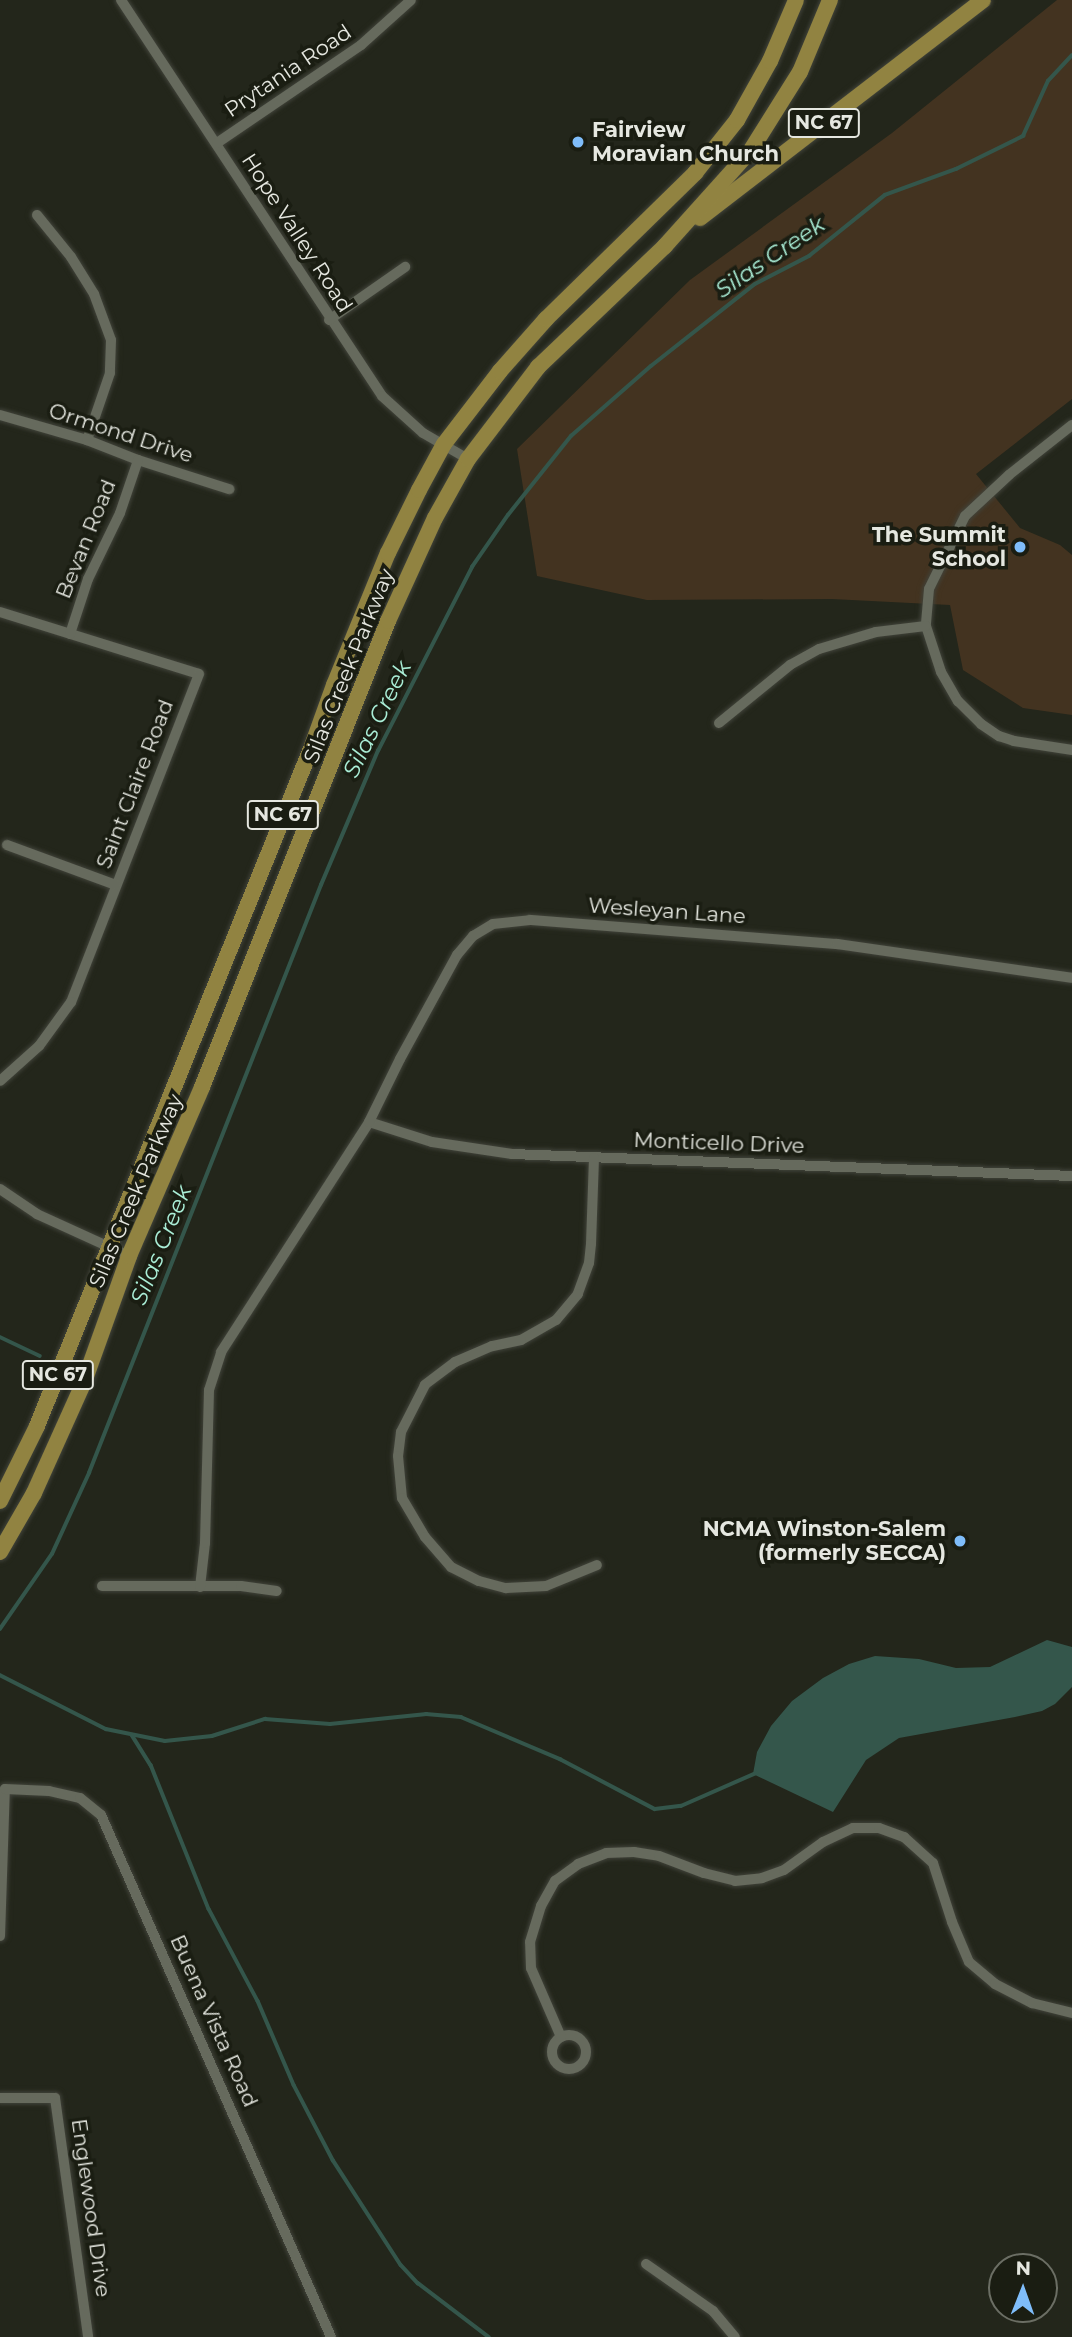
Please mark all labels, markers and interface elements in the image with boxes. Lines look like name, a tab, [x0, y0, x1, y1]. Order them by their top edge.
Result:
street label: Prytania Road	[220, 19, 356, 123]
road number: NC 67	[787, 108, 861, 139]
place label: Fairview Moravian Church	[592, 117, 779, 167]
marker: Fairview Moravian Church	[570, 134, 586, 150]
street label: Hope Valley Road	[236, 149, 358, 317]
water label: Silas Creek	[710, 210, 830, 304]
street label: Ormond Drive	[46, 398, 196, 468]
street label: Bevan Road	[51, 476, 121, 602]
place label: The Summit School	[872, 522, 1006, 572]
marker: The Summit School	[1012, 539, 1028, 555]
street label: Silas Creek Parkway	[298, 565, 400, 767]
water label: Silas Creek	[337, 656, 417, 782]
street label: Saint Claire Road	[91, 696, 179, 872]
road number: NC 67	[246, 800, 320, 830]
street label: Wesleyan Lane	[587, 893, 747, 929]
street label: Silas Creek Parkway	[84, 1091, 188, 1291]
street label: Monticello Drive	[633, 1127, 805, 1159]
water label: Silas Creek	[125, 1181, 197, 1309]
road number: NC 67	[21, 1359, 95, 1390]
place label: NCMA Winston-Salem (formerly SECCA)	[703, 1516, 946, 1566]
marker: NCMA Winston-Salem (formerly SECCA)	[952, 1533, 968, 1549]
street label: Buena Vista Road	[165, 1931, 263, 2111]
street label: Englewood Drive	[66, 2117, 116, 2299]
north arrow	[988, 2253, 1058, 2323]
text: N	[1015, 2257, 1031, 2280]

